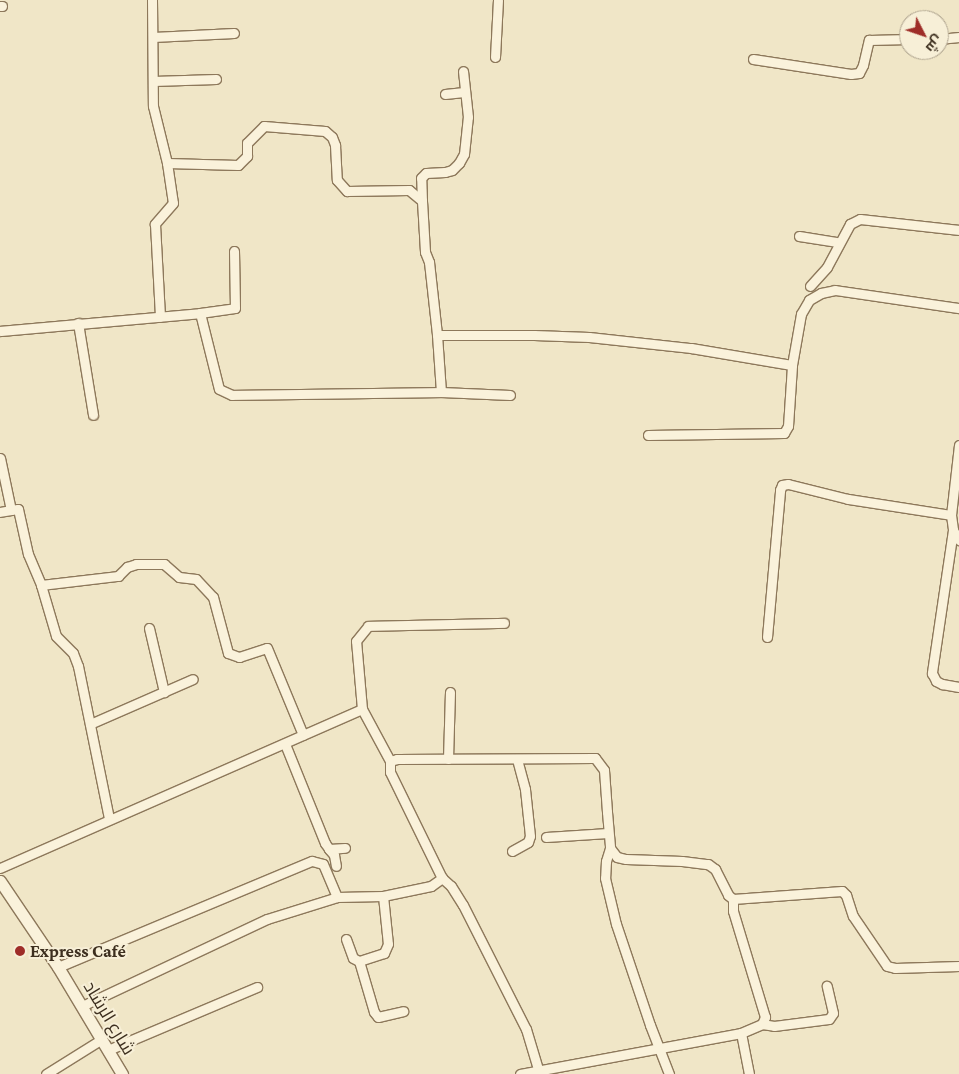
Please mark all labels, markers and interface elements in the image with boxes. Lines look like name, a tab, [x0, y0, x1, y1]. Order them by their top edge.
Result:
north arrow	[899, 10, 949, 60]
text: ش	[923, 32, 946, 56]
place label: Express Café	[30, 940, 126, 962]
marker: Express Café	[14, 945, 26, 957]
street label: شارع الرشاد	[79, 977, 139, 1059]

